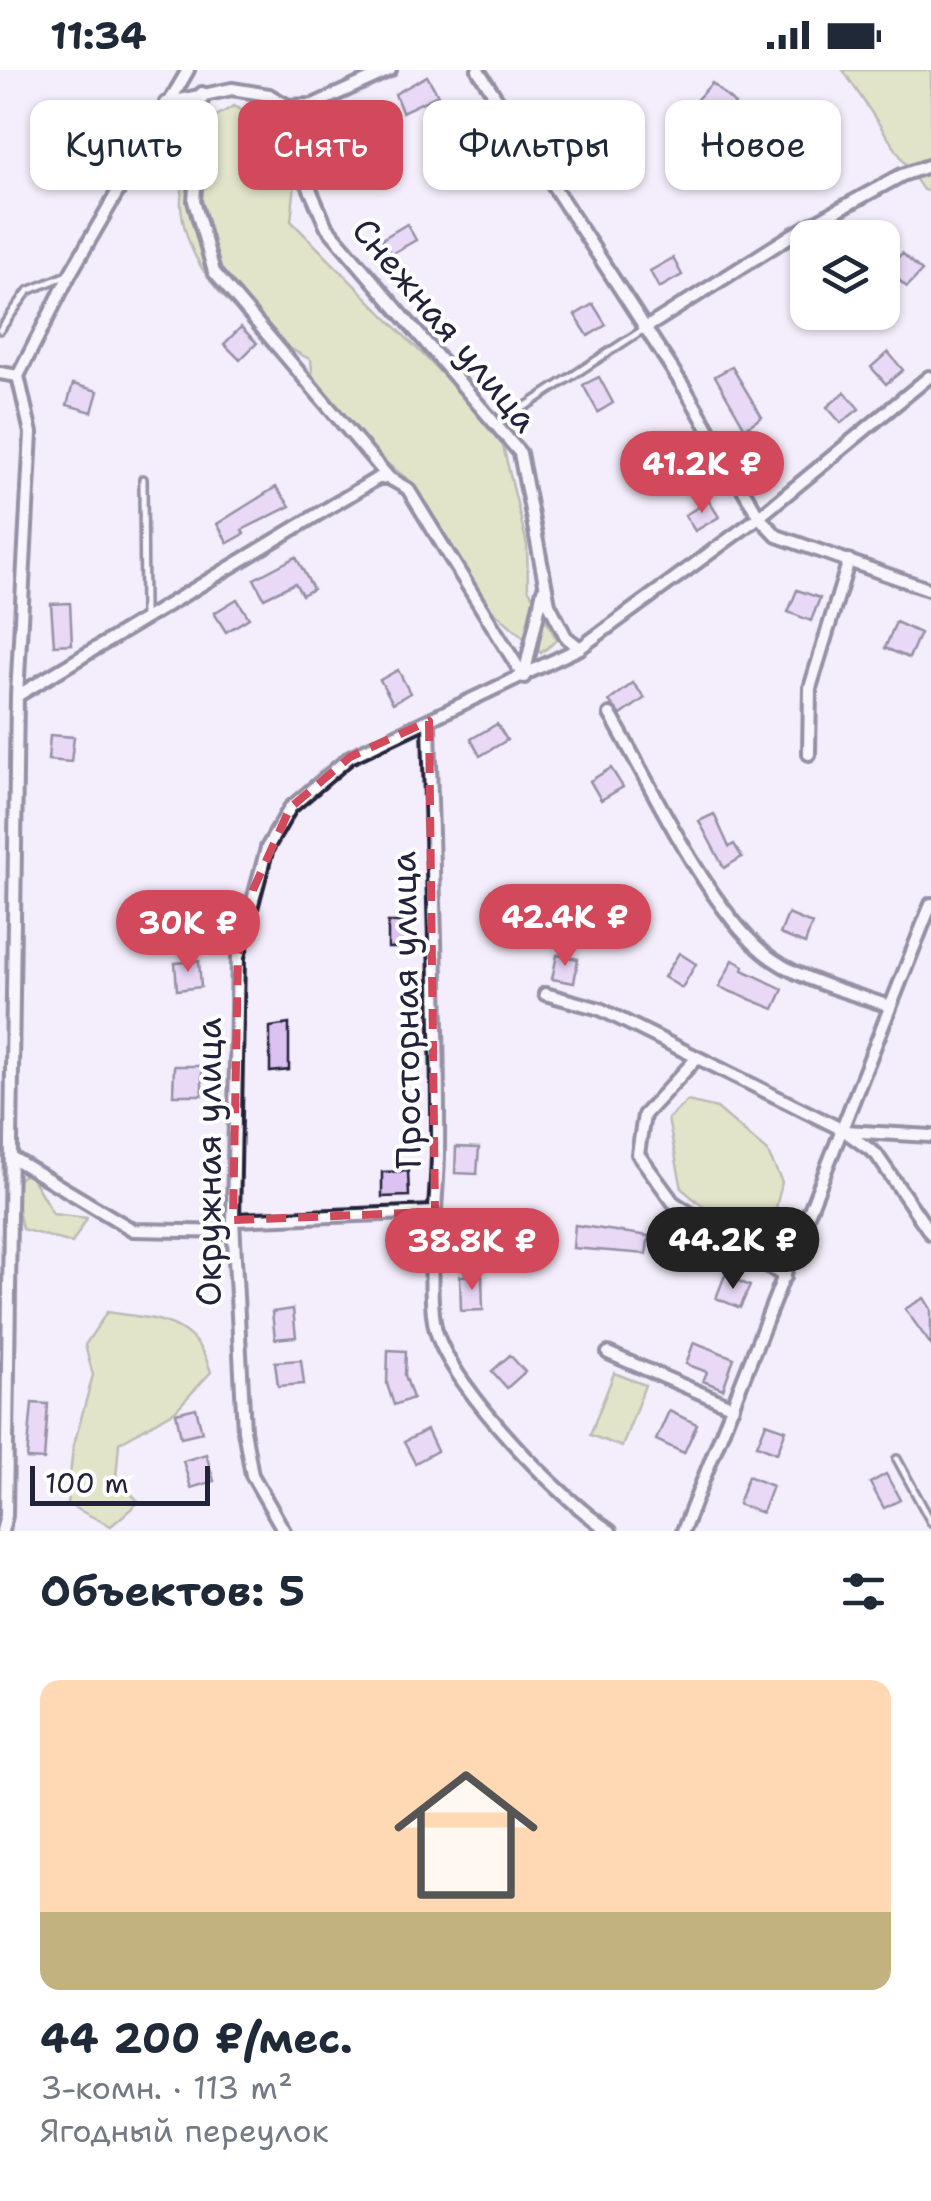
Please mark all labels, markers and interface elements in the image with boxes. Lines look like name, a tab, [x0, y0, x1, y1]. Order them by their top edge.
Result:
text: 11:34	[50, 10, 147, 61]
chip: Купить	[30, 100, 218, 190]
chip: Снять	[238, 100, 403, 190]
chip: Фильтры	[423, 100, 645, 190]
chip: Новое	[665, 100, 841, 190]
street label: Снежная улица	[342, 208, 549, 442]
map controls	[790, 220, 900, 330]
button: layers	[790, 220, 900, 330]
pin: 41.2K ₽	[610, 431, 794, 516]
text: 41.2K ₽	[642, 442, 762, 485]
street label: Просторная улица	[379, 851, 432, 1169]
pin: 42.4K ₽	[473, 884, 657, 969]
pin: 30K ₽	[118, 890, 258, 975]
text: 42.4K ₽	[501, 895, 629, 938]
text: 30K ₽	[138, 901, 238, 944]
street label: Окружная улица	[185, 1017, 232, 1307]
pin: 44.2K ₽	[641, 1207, 825, 1292]
pin: 38.8K ₽	[380, 1208, 564, 1293]
text: 44.2K ₽	[668, 1218, 798, 1261]
text: 38.8K ₽	[407, 1219, 537, 1262]
scale bar	[30, 1461, 210, 1506]
text: 100 m	[45, 1464, 129, 1502]
text: Объектов: 5	[40, 1563, 305, 1619]
icon: filters	[836, 1564, 891, 1619]
icon: home	[376, 1745, 556, 1925]
text: 44 200 ₽/мес.	[40, 2010, 353, 2066]
text: 3-комн. · 113 m²	[40, 2066, 293, 2109]
text: Ягодный переулок	[40, 2109, 329, 2152]

